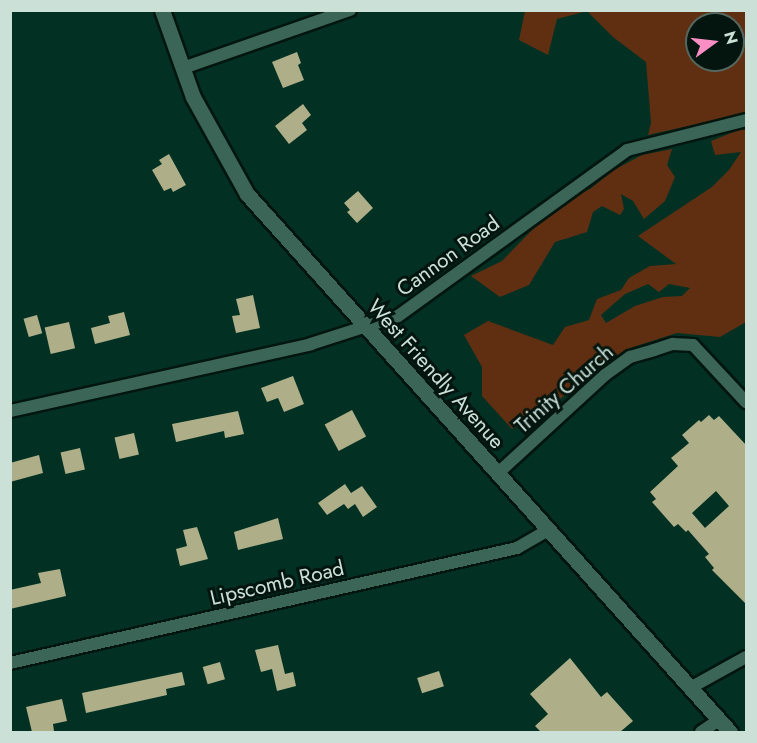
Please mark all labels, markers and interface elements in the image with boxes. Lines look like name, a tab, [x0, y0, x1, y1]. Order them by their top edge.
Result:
north arrow	[685, 12, 745, 72]
text: N	[718, 29, 744, 47]
street label: Cannon Road	[392, 210, 504, 302]
street label: West Friendly Avenue	[362, 294, 510, 454]
street label: Trinity Church	[510, 339, 618, 439]
street label: Lipscomb Road	[208, 555, 346, 611]

